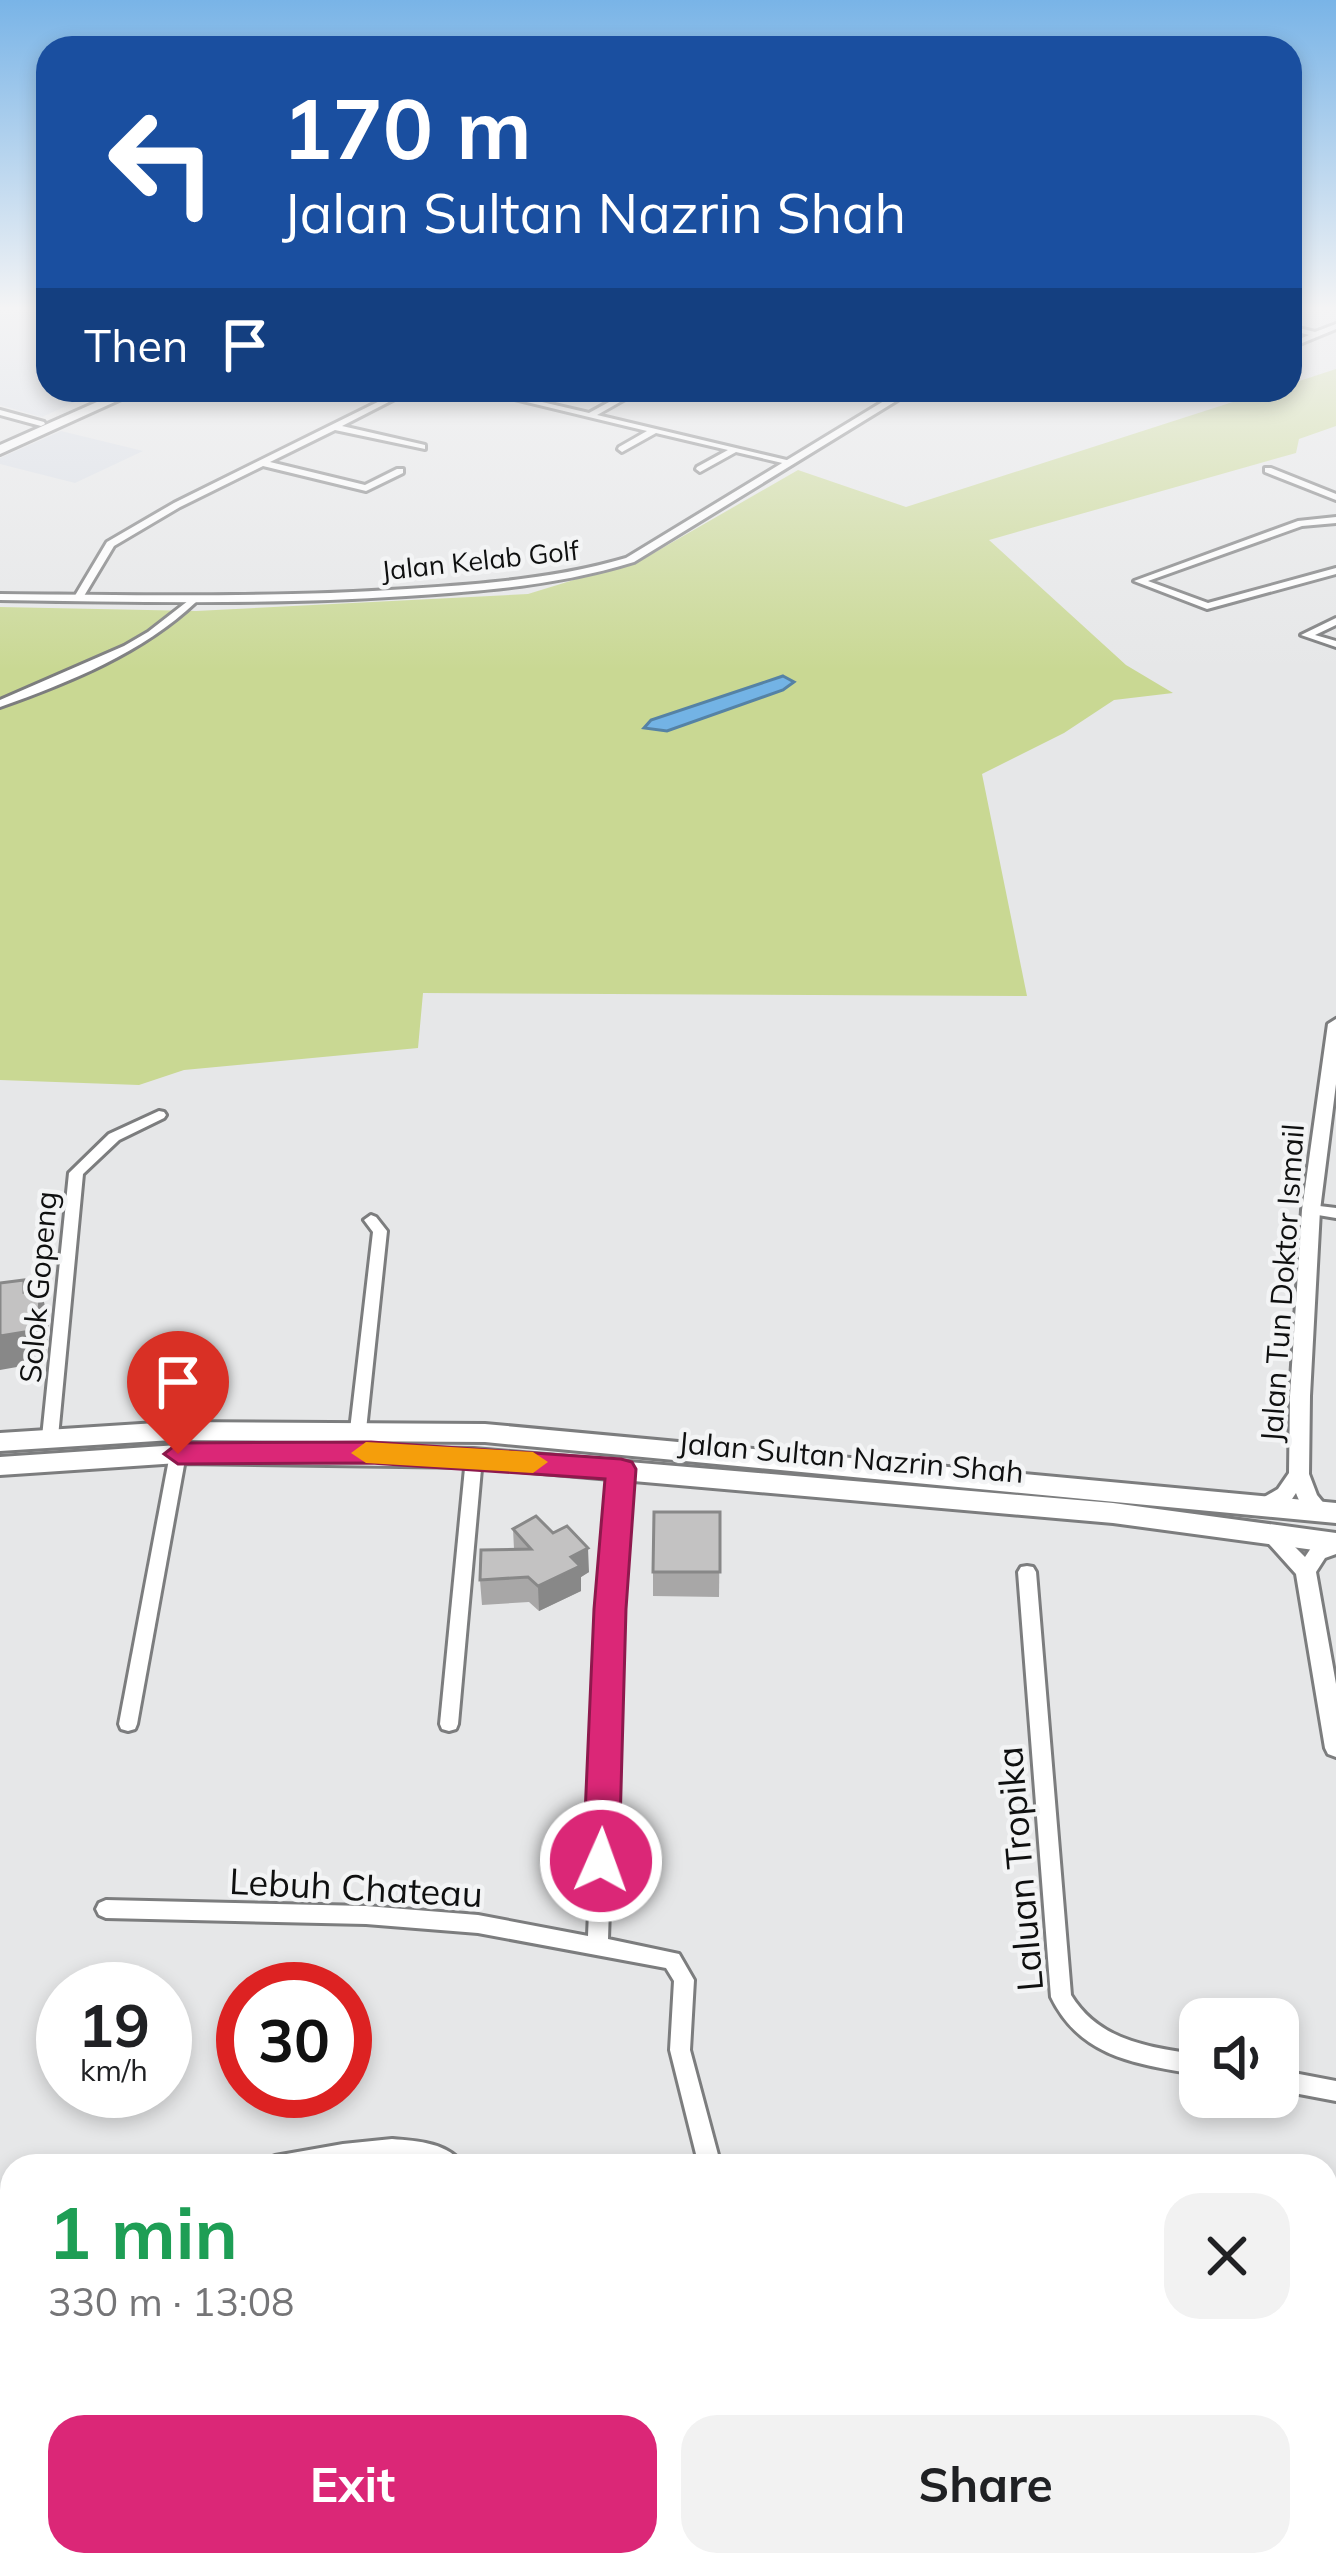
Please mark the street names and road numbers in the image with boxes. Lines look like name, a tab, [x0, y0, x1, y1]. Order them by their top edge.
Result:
street label: Jalan Kelab Golf	[379, 533, 581, 587]
street label: Jalan Tun Doktor Ismail	[1252, 1122, 1312, 1444]
street label: Solok Gopeng	[11, 1189, 65, 1385]
street label: Jalan Sultan Nazrin Shah	[677, 1423, 1025, 1491]
street label: Laluan Tropika	[986, 1745, 1052, 1993]
street label: Lebuh Chateau	[228, 1858, 484, 1916]

